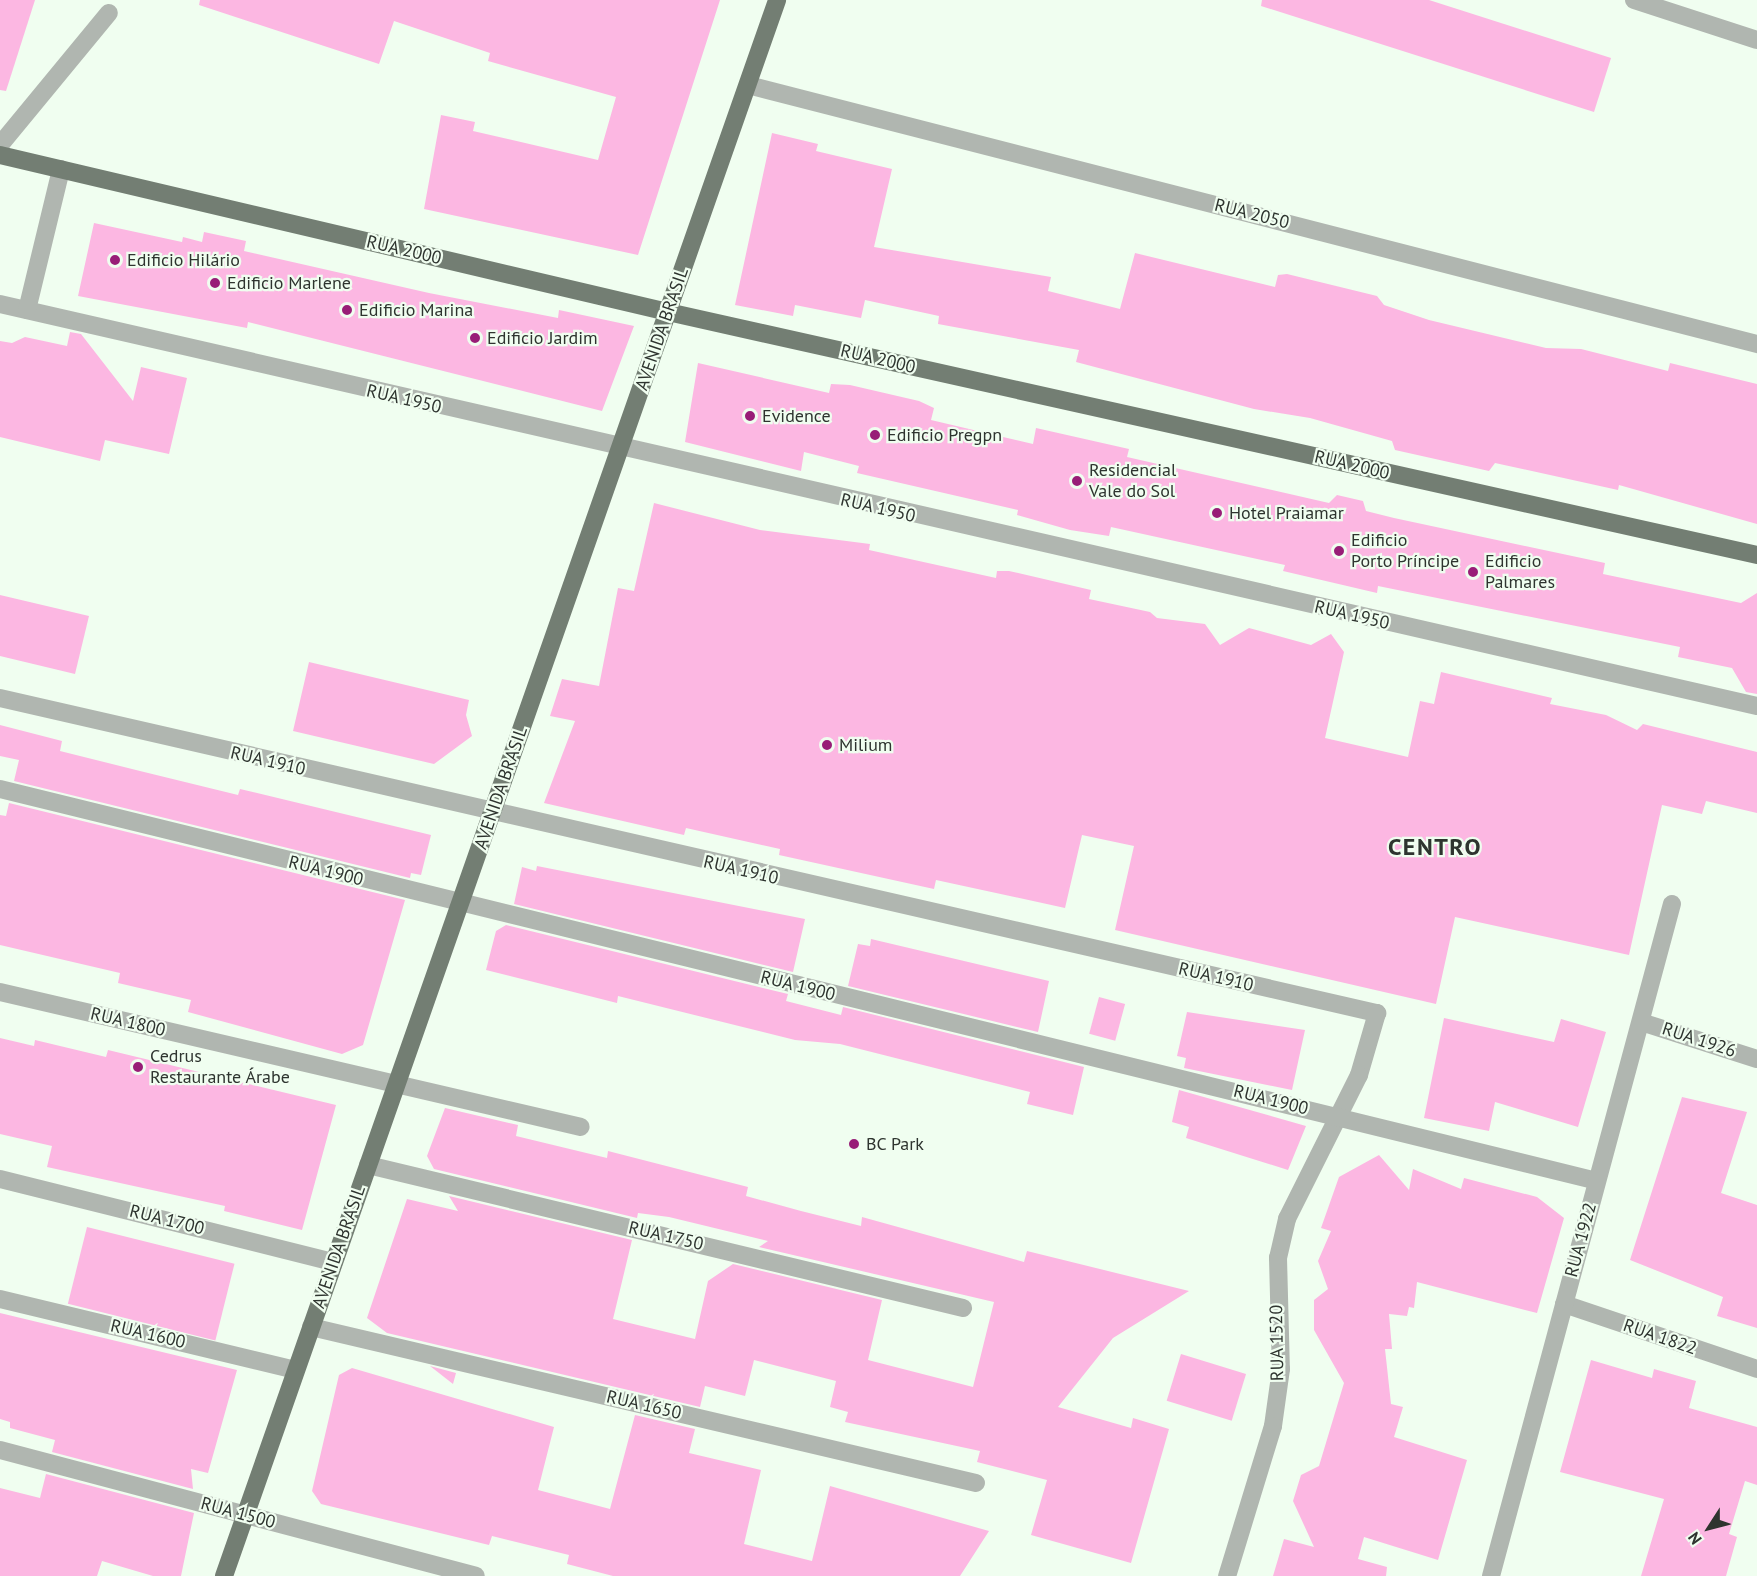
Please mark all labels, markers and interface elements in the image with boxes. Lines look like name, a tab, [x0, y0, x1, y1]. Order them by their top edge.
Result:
street label: RUA 2050	[1212, 194, 1292, 234]
street label: RUA 2000	[364, 231, 444, 269]
place label: Edificio Hilário	[127, 249, 240, 271]
marker: Edificio Hilário	[108, 253, 122, 267]
street label: AVENIDA BRASIL	[631, 265, 693, 393]
place label: Edificio Marlene	[227, 272, 351, 294]
marker: Edificio Marlene	[208, 276, 222, 290]
place label: Edificio Marina	[359, 299, 473, 321]
marker: Edificio Marina	[340, 303, 354, 317]
place label: Edificio Jardim	[487, 327, 598, 349]
marker: Edificio Jardim	[468, 331, 482, 345]
street label: RUA 2000	[838, 340, 918, 378]
street label: RUA 1950	[364, 380, 444, 418]
place label: Evidence	[762, 405, 831, 427]
marker: Evidence	[743, 409, 757, 423]
place label: Edificio Pregpn	[887, 424, 1002, 446]
marker: Edificio Pregpn	[868, 428, 882, 442]
street label: RUA 2000	[1312, 446, 1392, 484]
place label: Residencial Vale do Sol	[1089, 460, 1176, 502]
marker: Residencial Vale do Sol	[1070, 474, 1084, 488]
street label: RUA 1950	[838, 489, 918, 527]
place label: Hotel Praiamar	[1229, 502, 1344, 524]
marker: Hotel Praiamar	[1210, 506, 1224, 520]
place label: Edificio Porto Príncipe	[1351, 530, 1459, 572]
marker: Edificio Porto Príncipe	[1332, 544, 1346, 558]
place label: Edificio Palmares	[1485, 551, 1555, 594]
marker: Edificio Palmares	[1466, 565, 1480, 579]
street label: RUA 1950	[1312, 596, 1392, 634]
street label: AVENIDA BRASIL	[470, 724, 532, 852]
place label: Milium	[839, 734, 892, 756]
marker: Milium	[820, 738, 834, 752]
street label: RUA 1910	[228, 742, 308, 780]
district label: CENTRO	[1388, 833, 1482, 861]
street label: RUA 1900	[286, 851, 366, 891]
street label: RUA 1910	[701, 851, 781, 889]
street label: RUA 1910	[1176, 958, 1256, 996]
street label: RUA 1900	[758, 966, 838, 1006]
street label: RUA 1800	[88, 1003, 168, 1041]
street label: RUA 1926	[1659, 1018, 1739, 1062]
place label: Cedrus Restaurante Árabe	[150, 1046, 290, 1088]
marker: Cedrus Restaurante Árabe	[131, 1060, 145, 1074]
street label: RUA 1900	[1231, 1080, 1311, 1120]
place label: BC Park	[866, 1133, 925, 1155]
marker: BC Park	[847, 1137, 861, 1151]
street label: AVENIDA BRASIL	[308, 1183, 370, 1311]
street label: RUA 1700	[127, 1200, 207, 1240]
street label: RUA 1922	[1561, 1200, 1601, 1280]
street label: RUA 1750	[626, 1217, 706, 1255]
street label: RUA 1520	[1266, 1304, 1288, 1382]
street label: RUA 1822	[1620, 1314, 1700, 1360]
street label: RUA 1600	[108, 1315, 188, 1353]
street label: RUA 1650	[604, 1386, 684, 1424]
street label: RUA 1500	[198, 1493, 278, 1533]
north arrow	[1679, 1498, 1739, 1558]
text: N	[1683, 1528, 1706, 1549]

